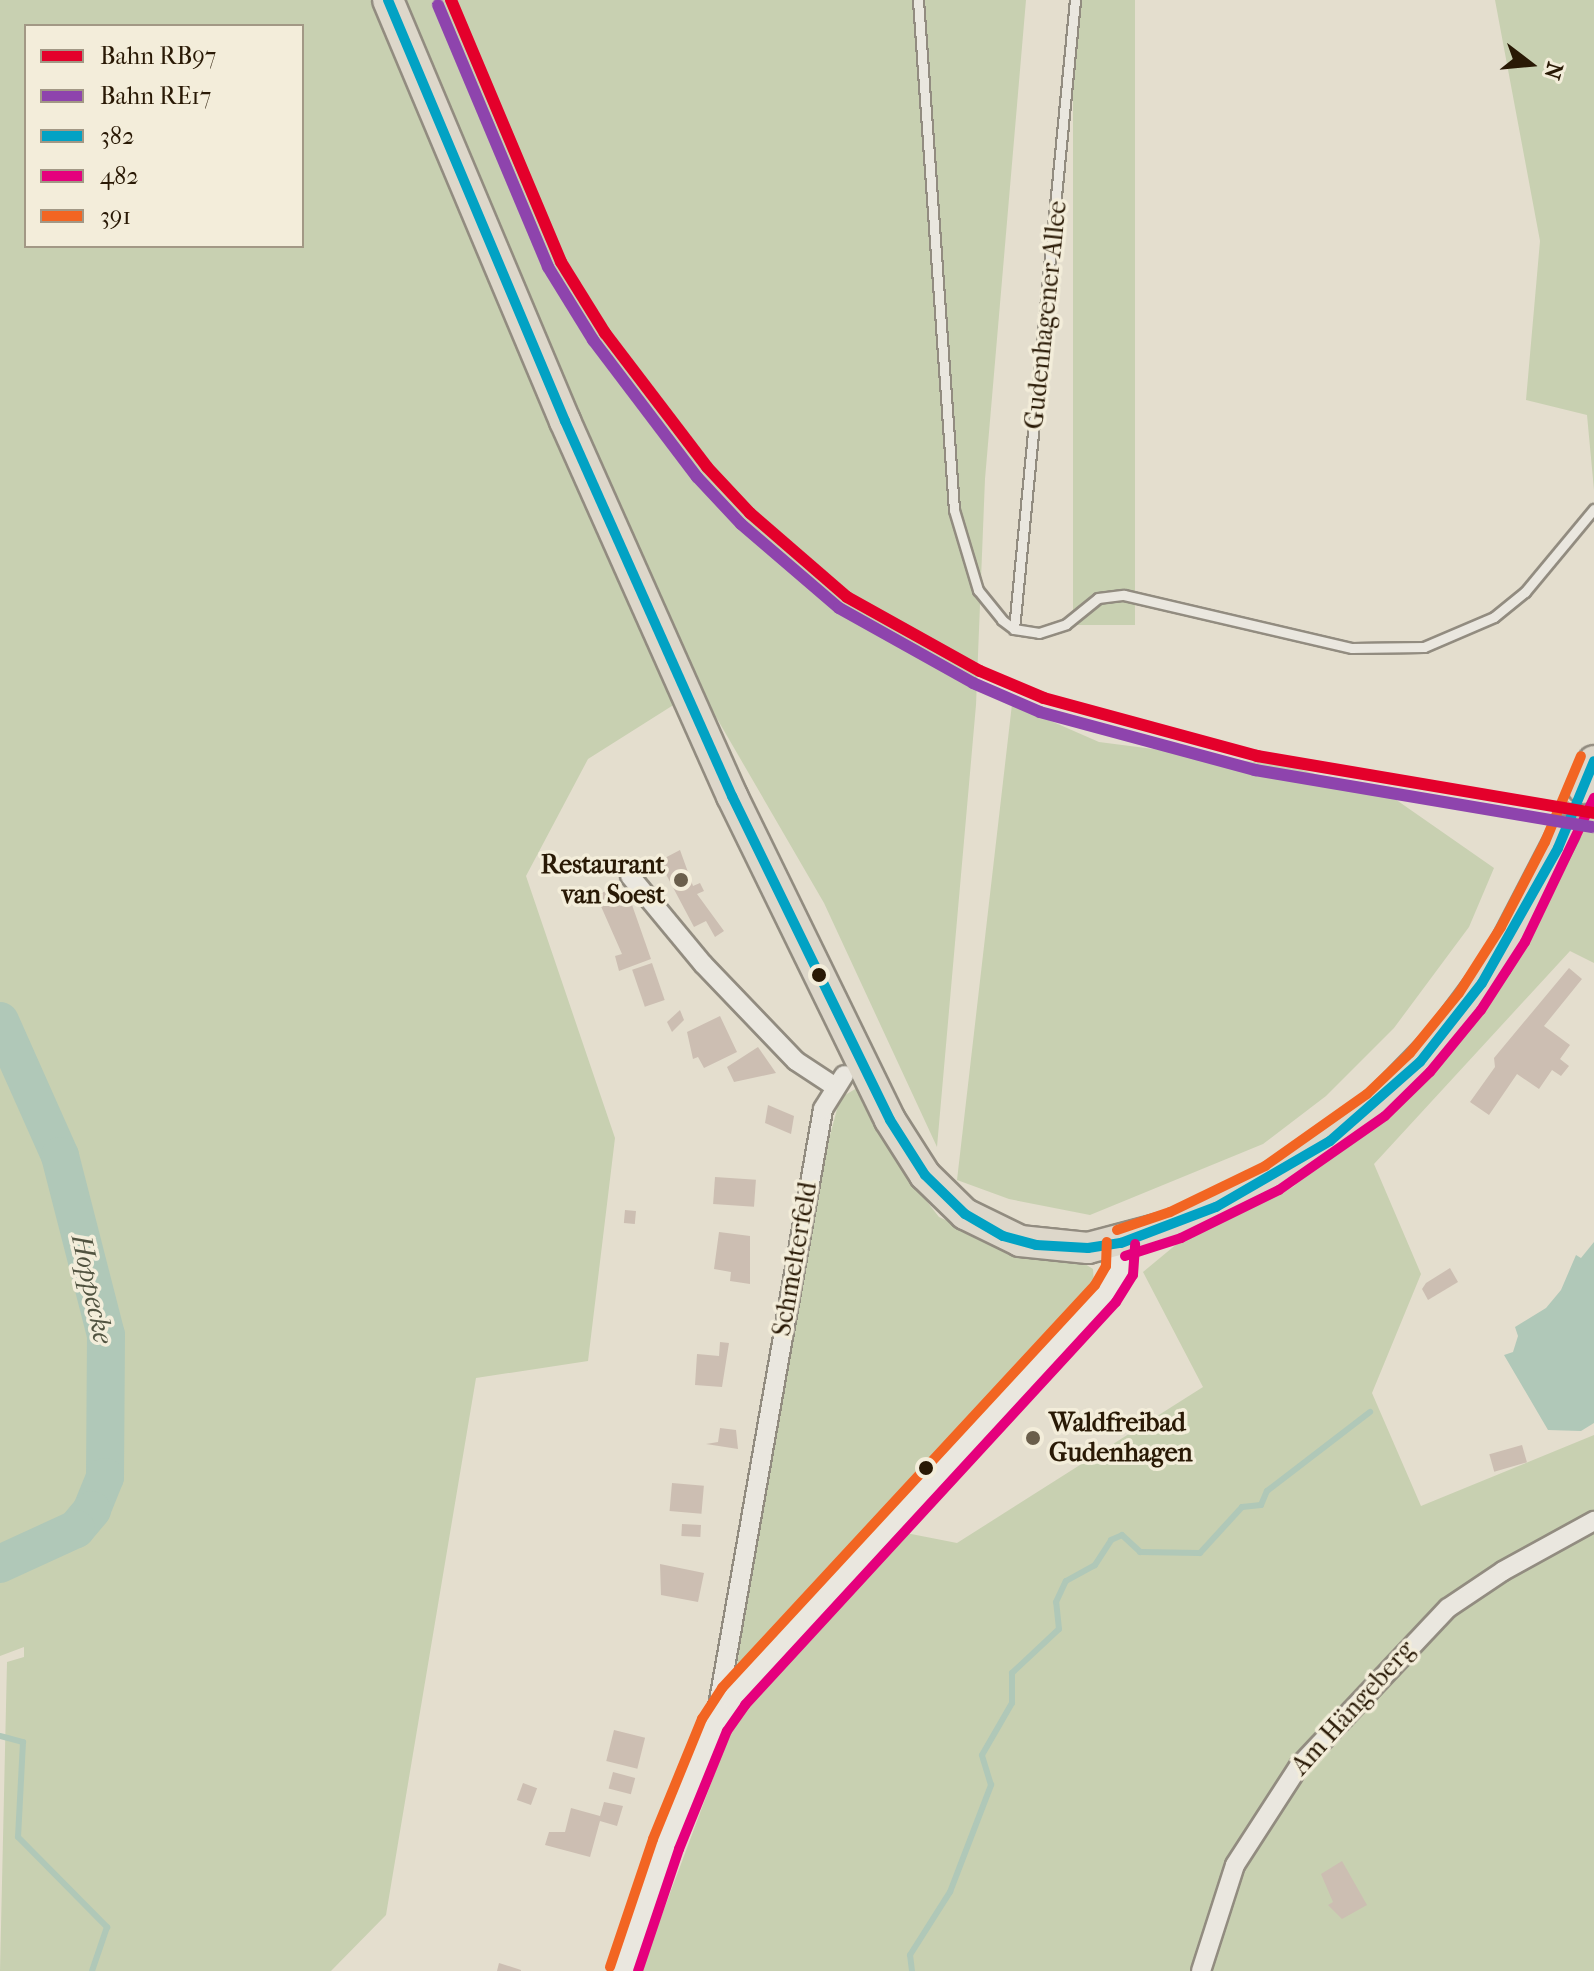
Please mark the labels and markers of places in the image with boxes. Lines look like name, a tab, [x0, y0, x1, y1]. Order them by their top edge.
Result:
place label: Restaurant van Soest	[541, 849, 665, 910]
marker: Restaurant van Soest	[672, 871, 690, 889]
unlabelled marker	[811, 967, 827, 983]
place label: Waldfreibad Gudenhagen	[1049, 1407, 1193, 1468]
marker: Waldfreibad Gudenhagen	[1024, 1429, 1042, 1447]
unlabelled marker	[918, 1460, 934, 1476]

